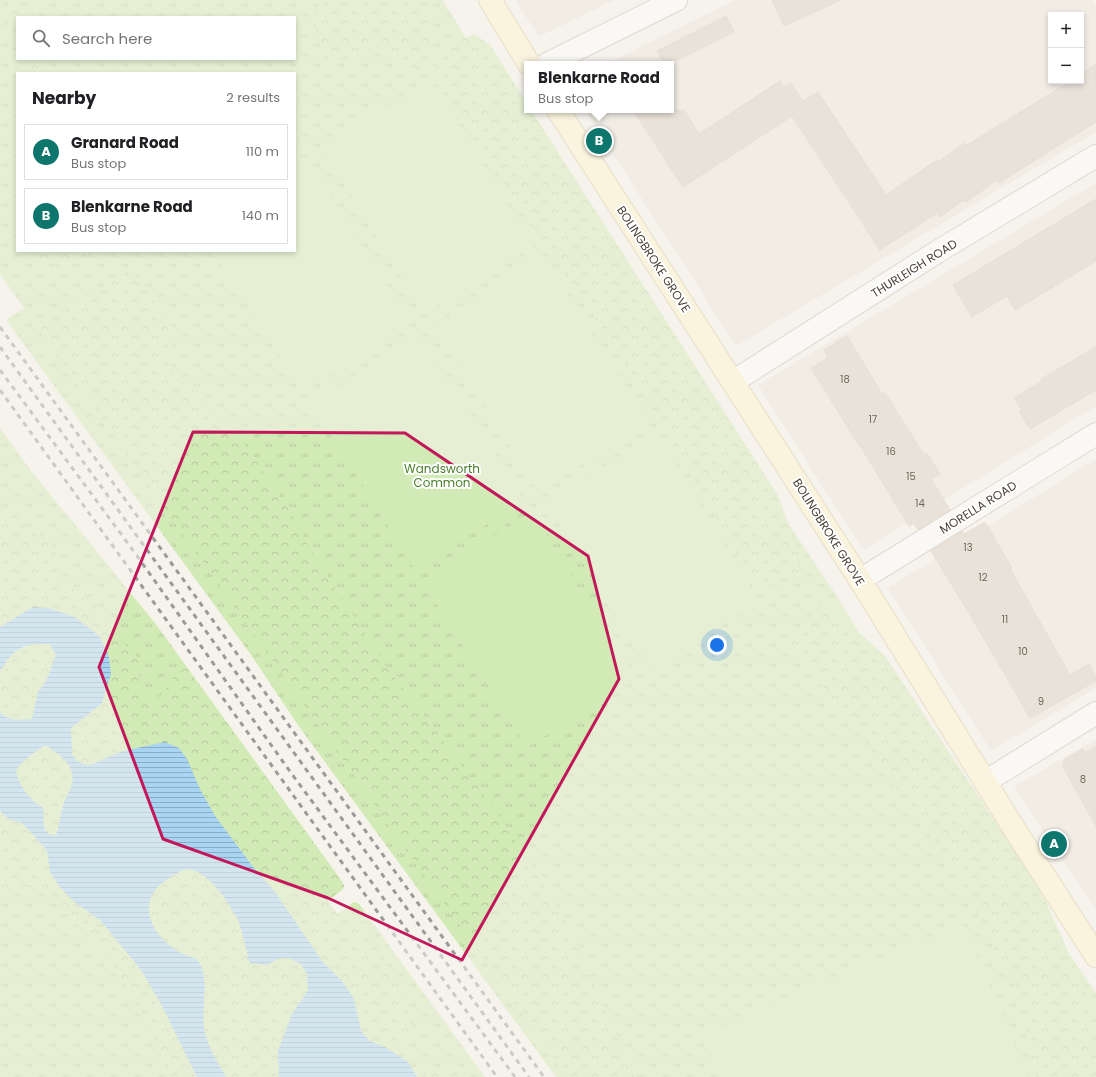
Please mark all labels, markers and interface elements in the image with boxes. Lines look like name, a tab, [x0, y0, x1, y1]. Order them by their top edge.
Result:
map controls	[1048, 12, 1084, 84]
button: +	[1048, 12, 1084, 48]
search box	[16, 16, 296, 60]
icon: search	[30, 27, 52, 49]
text: Search here	[62, 28, 152, 49]
button: −	[1048, 48, 1084, 84]
popup	[524, 61, 674, 113]
text: Blenkarne Road	[538, 67, 660, 88]
text: Nearby	[32, 86, 96, 110]
text: 2 results	[226, 88, 280, 107]
text: Bus stop	[538, 89, 593, 108]
pin: B	[586, 126, 612, 156]
text: Granard Road	[71, 132, 179, 153]
text: A	[41, 142, 51, 161]
text: 110 m	[246, 142, 279, 161]
text: Bus stop	[71, 154, 126, 173]
text: Blenkarne Road	[71, 196, 193, 217]
street label: BOLINGBROKE GROVE	[613, 203, 695, 315]
text: B	[42, 206, 50, 225]
text: 140 m	[242, 206, 279, 225]
text: Bus stop	[71, 218, 126, 237]
street label: THURLEIGH ROAD	[868, 235, 960, 301]
house number: 18	[840, 372, 850, 387]
house number: 17	[869, 412, 878, 427]
house number: 16	[886, 444, 896, 459]
park label: Wandsworth Common	[404, 460, 480, 491]
house number: 15	[906, 469, 916, 484]
street label: BOLINGBROKE GROVE	[789, 475, 869, 589]
street label: MORELLA ROAD	[936, 476, 1020, 538]
house number: 14	[915, 496, 925, 511]
house number: 13	[963, 540, 973, 555]
house number: 12	[979, 570, 988, 585]
house number: 11	[1002, 612, 1008, 627]
your location	[707, 635, 727, 655]
house number: 10	[1018, 644, 1028, 659]
house number: 9	[1038, 694, 1044, 709]
house number: 8	[1080, 772, 1086, 787]
pin: A	[1041, 829, 1067, 859]

